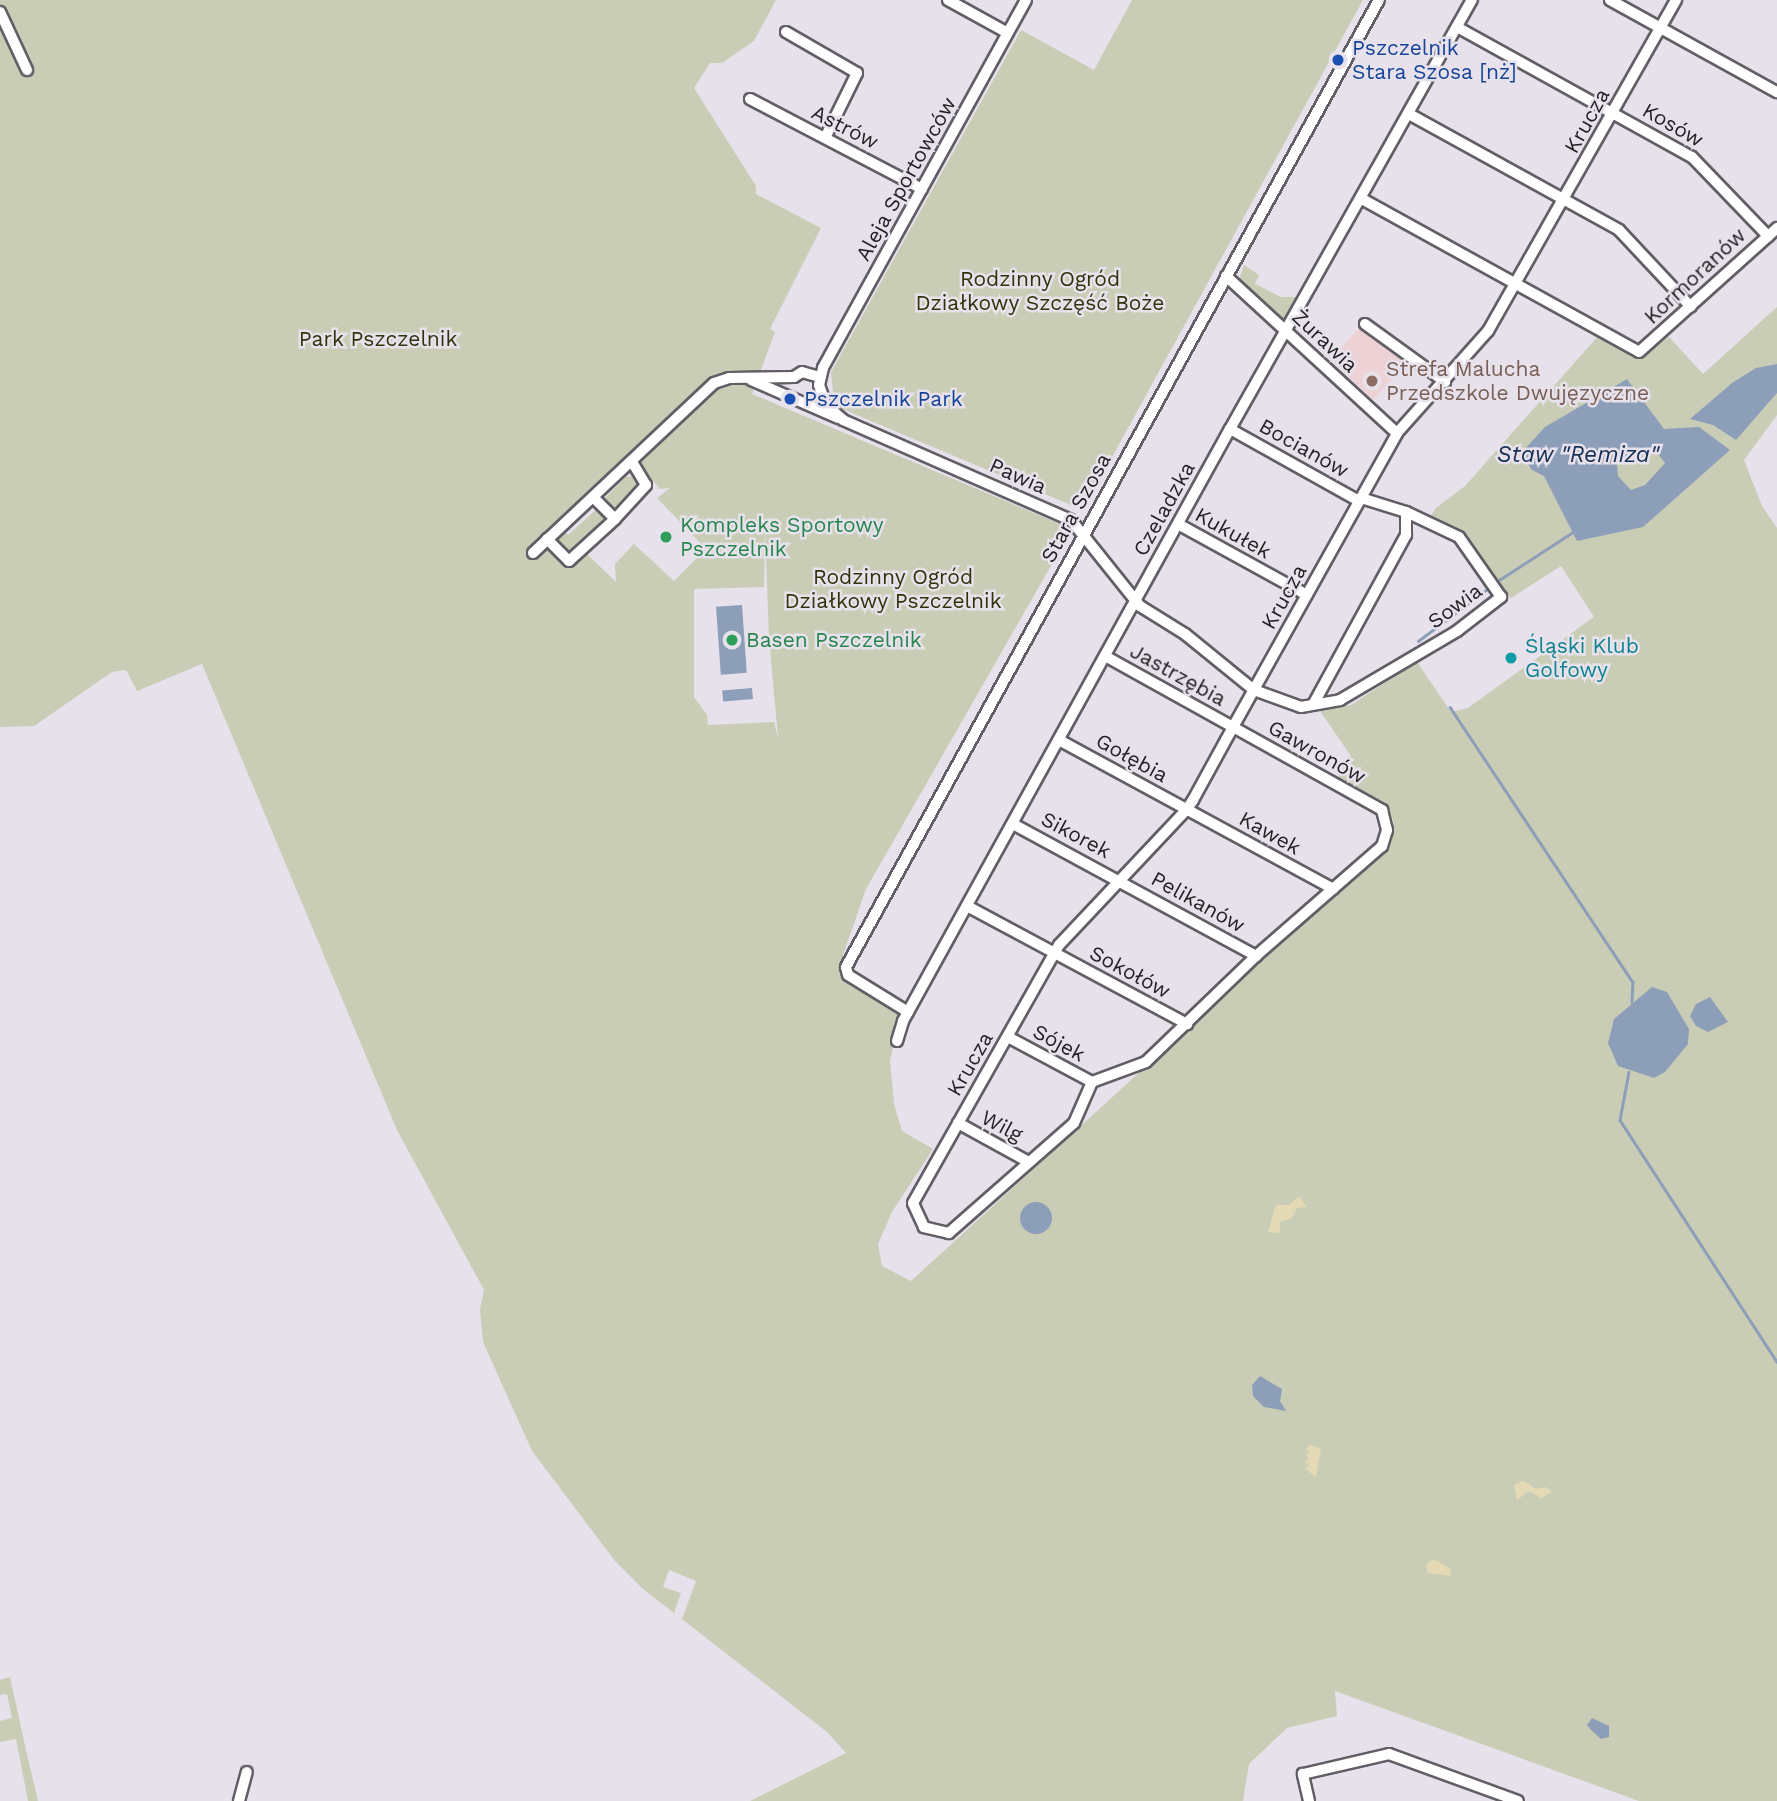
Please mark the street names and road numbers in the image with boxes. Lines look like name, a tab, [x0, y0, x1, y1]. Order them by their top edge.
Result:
street label: Krucza	[1559, 84, 1615, 158]
street label: Aleja Sportowców	[850, 92, 962, 266]
street label: Kosów	[1638, 97, 1708, 153]
street label: Astrów	[807, 100, 883, 154]
street label: Kormoranów	[1639, 223, 1751, 329]
street label: Żurawia	[1287, 304, 1363, 378]
street label: Bocianów	[1255, 413, 1353, 483]
street label: Stara Szosa	[1036, 449, 1116, 567]
street label: Pawia	[986, 452, 1050, 500]
street label: Czeladzka	[1128, 457, 1200, 561]
street label: Kukułek	[1191, 502, 1275, 564]
street label: Krucza	[1256, 560, 1312, 634]
street label: Sowia	[1423, 578, 1487, 634]
street label: Jastrzębia	[1126, 638, 1230, 712]
street label: Gawronów	[1264, 715, 1370, 789]
street label: Gołębia	[1092, 728, 1172, 788]
street label: Sikorek	[1037, 806, 1115, 864]
street label: Kawek	[1235, 806, 1305, 860]
street label: Pelikanów	[1147, 866, 1249, 938]
street label: Sokołów	[1085, 940, 1175, 1004]
street label: Sójek	[1029, 1019, 1089, 1067]
street label: Krucza	[942, 1027, 998, 1101]
street label: Wilg	[977, 1105, 1027, 1147]

